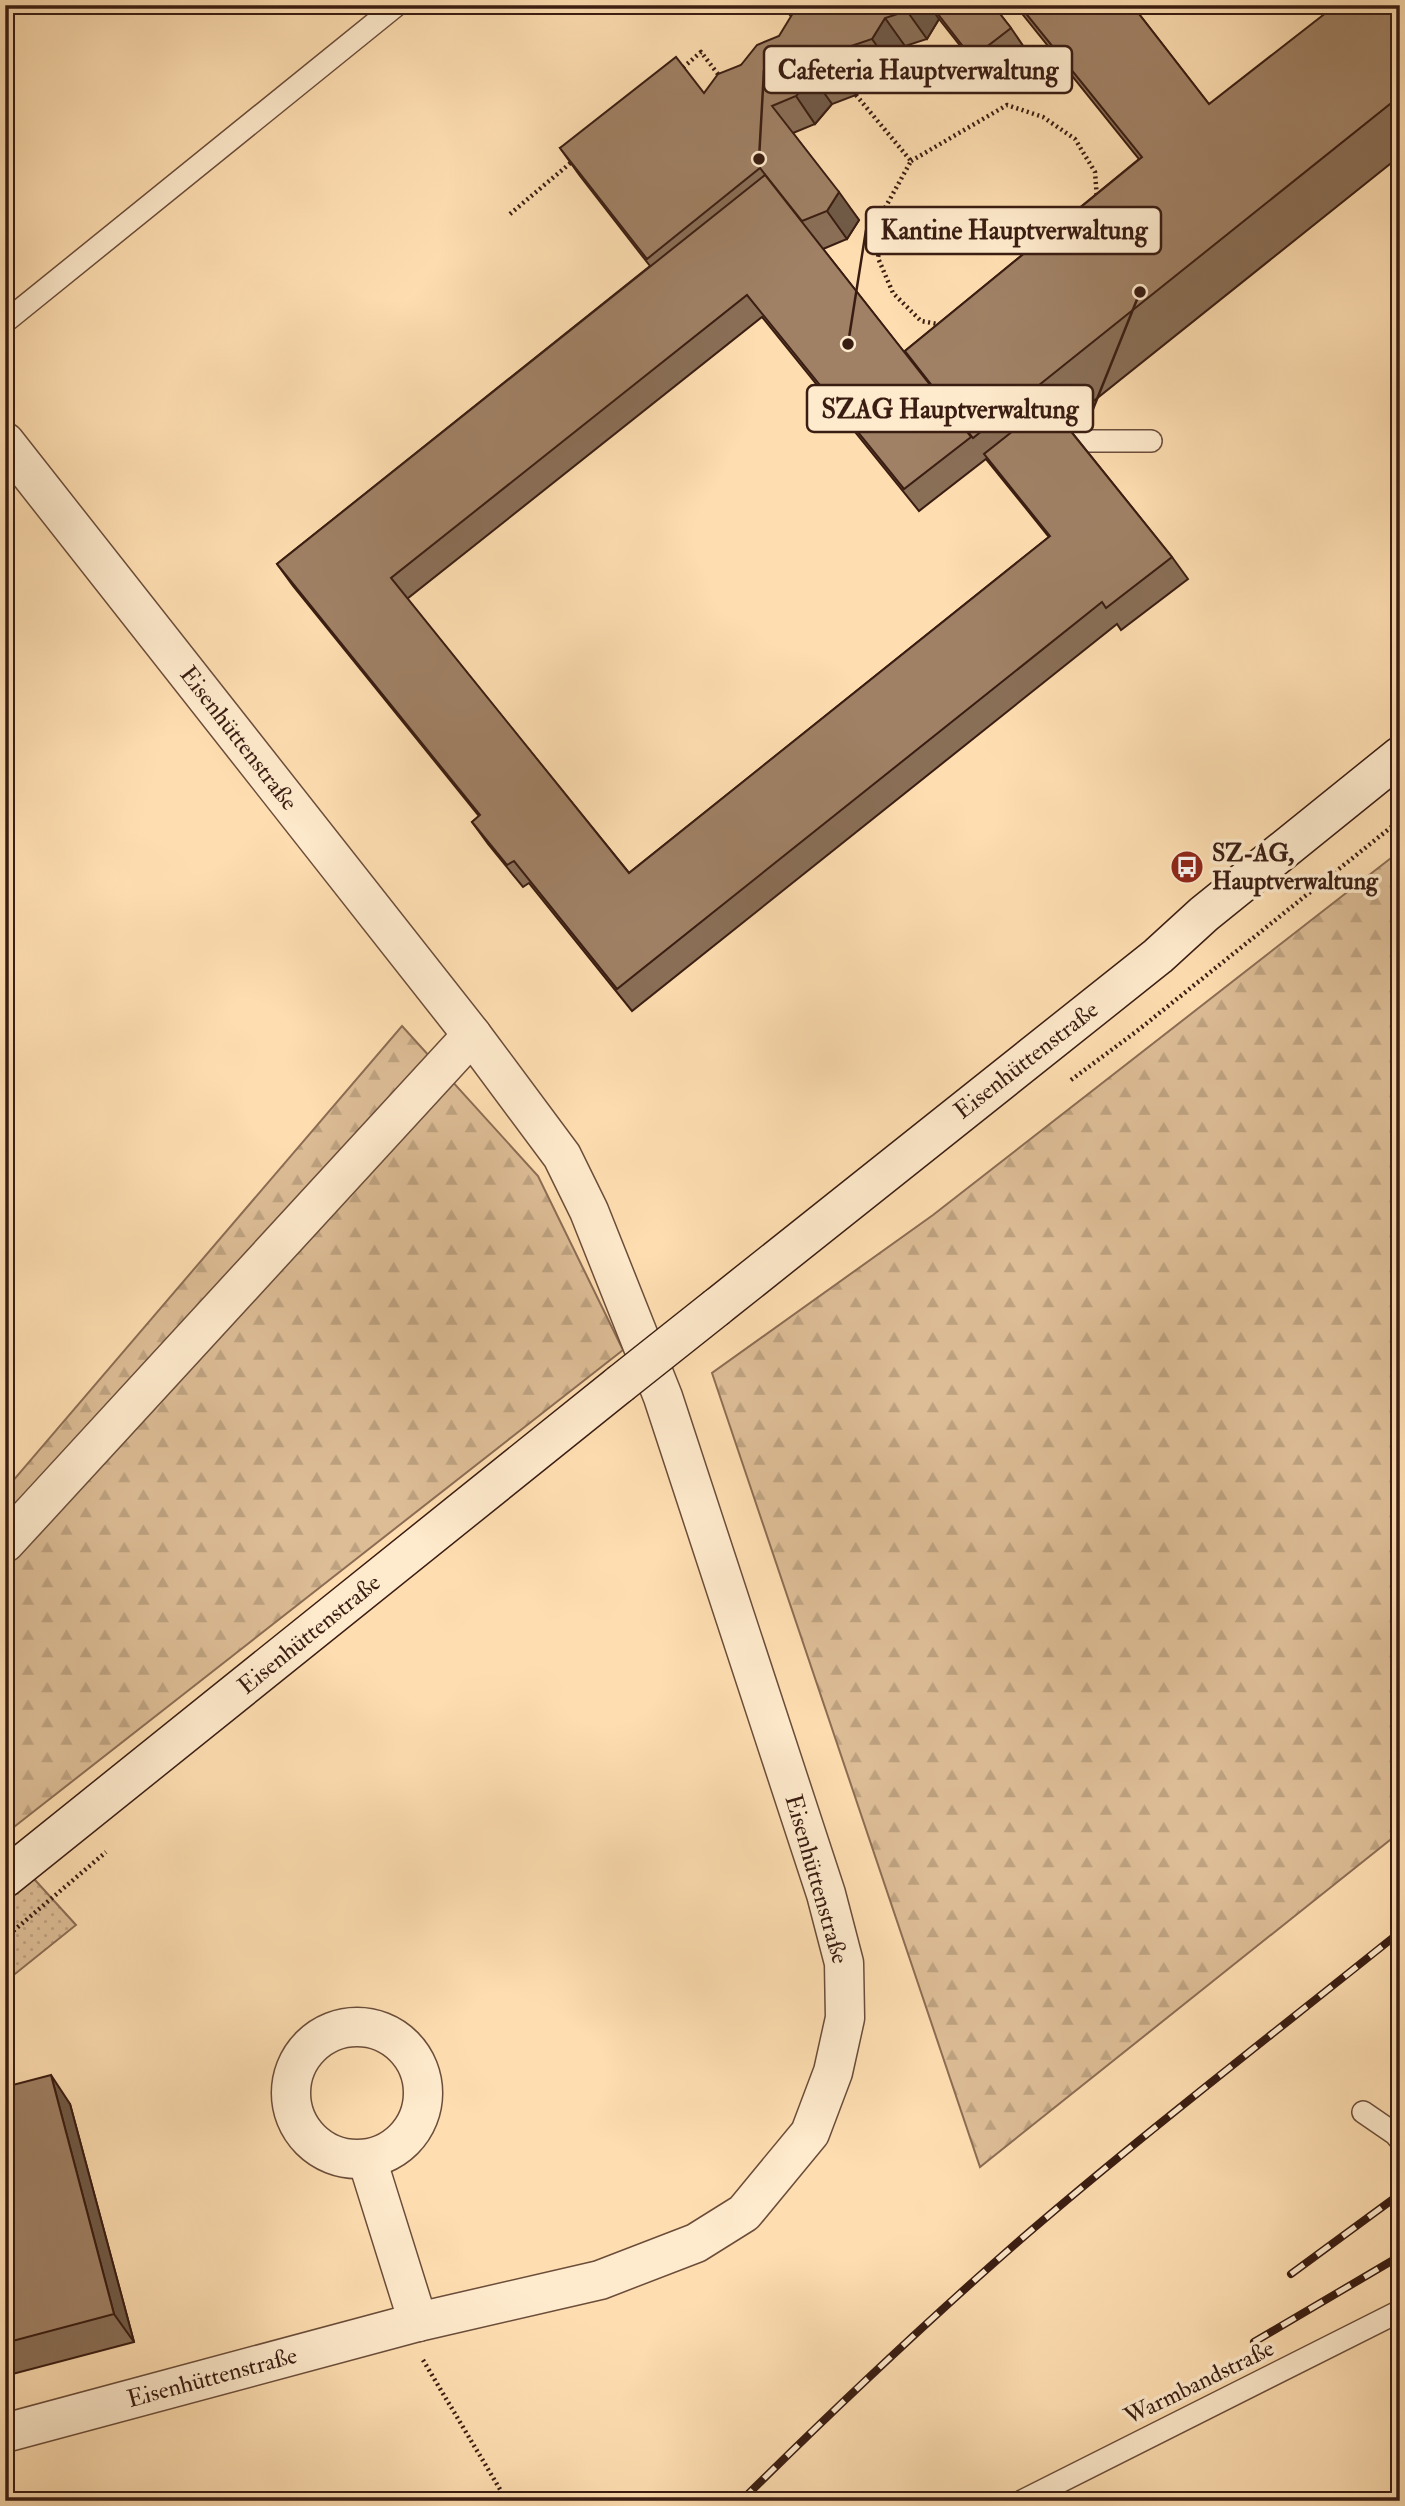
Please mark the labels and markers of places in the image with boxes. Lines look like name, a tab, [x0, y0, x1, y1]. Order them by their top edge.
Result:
callout: Cafeteria Hauptverwaltung	[764, 46, 1072, 93]
callout: Kantine Hauptverwaltung	[866, 207, 1161, 254]
callout: SZAG Hauptverwaltung	[807, 385, 1093, 432]
place label: SZ-AG, Hauptverwaltung	[1212, 838, 1379, 897]
bus stop icon: SZ-AG, Hauptverwaltung	[1168, 848, 1206, 886]

